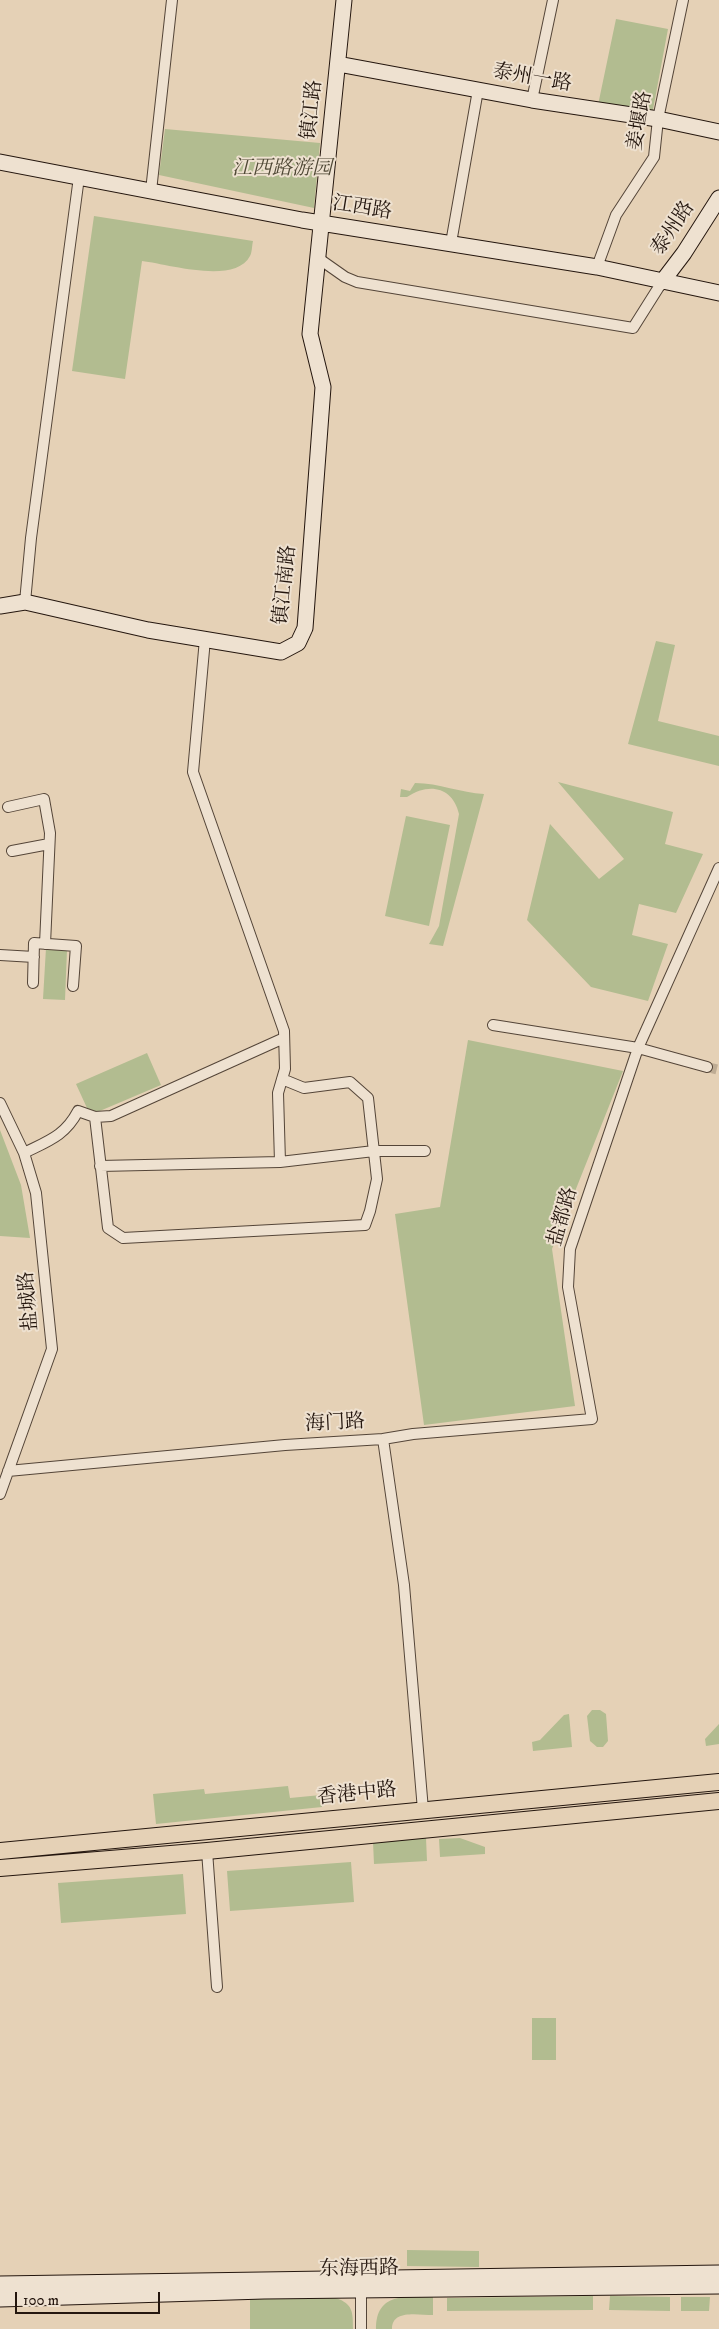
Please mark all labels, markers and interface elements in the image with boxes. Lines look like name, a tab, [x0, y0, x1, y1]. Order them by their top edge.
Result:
street label: 泰州一路	[491, 60, 573, 98]
street label: 镇江路	[298, 79, 328, 141]
street label: 姜堰路	[624, 89, 658, 153]
park label: 江西路游园	[232, 158, 332, 182]
street label: 江西路	[330, 192, 394, 226]
street label: 泰州路	[647, 197, 701, 261]
street label: 镇江南路	[270, 544, 302, 626]
street label: 盐都路	[544, 1185, 584, 1249]
street label: 盐城路	[15, 1270, 45, 1332]
street label: 海门路	[304, 1410, 366, 1438]
street label: 香港中路	[316, 1779, 398, 1811]
street label: 东海西路	[319, 2257, 399, 2283]
scale bar	[18, 2282, 162, 2314]
text: 100 m	[23, 2291, 59, 2310]

